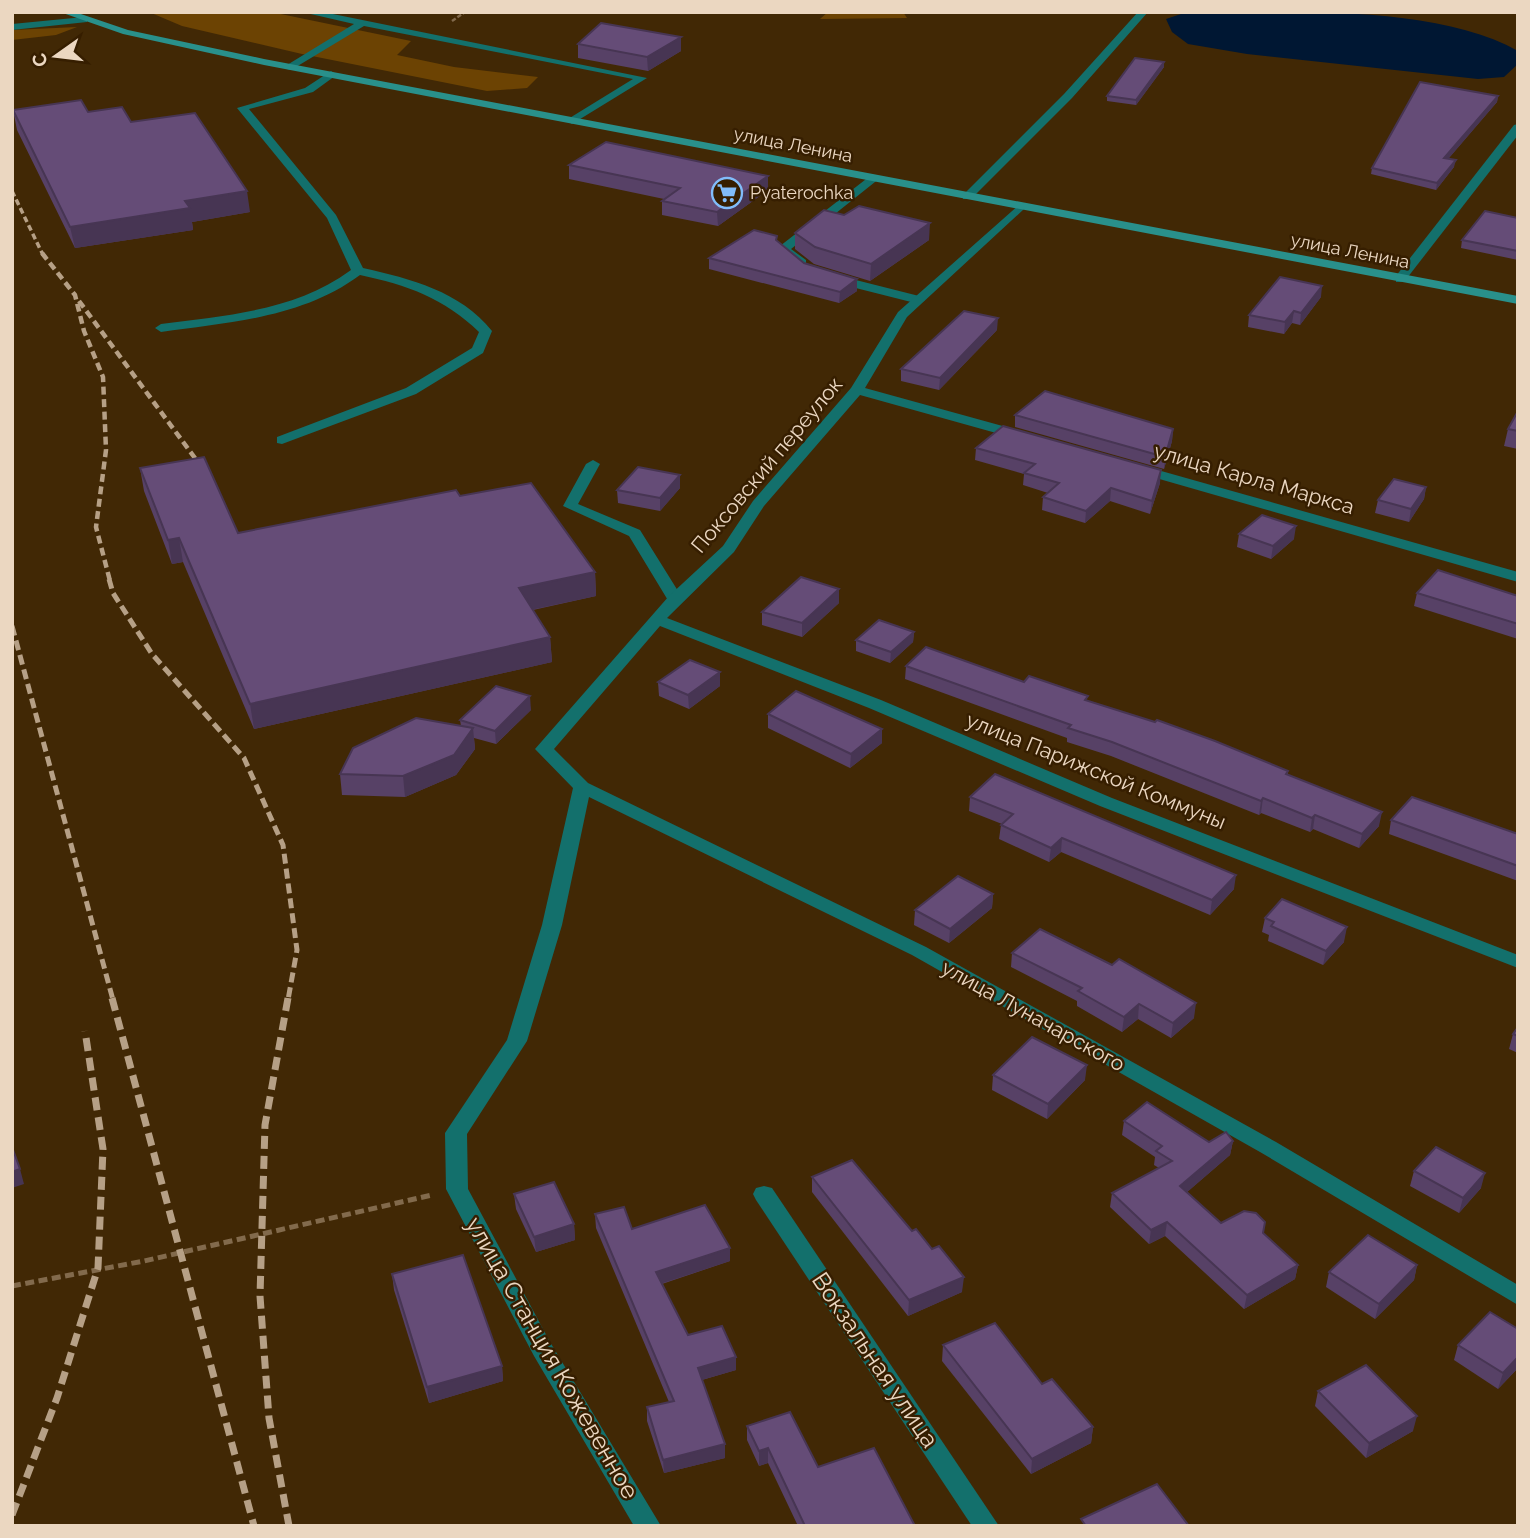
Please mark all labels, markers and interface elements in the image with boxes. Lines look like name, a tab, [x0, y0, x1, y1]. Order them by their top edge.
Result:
north arrow	[21, 21, 91, 91]
text: С	[27, 51, 52, 69]
street label: улица Ленина	[732, 123, 854, 166]
supermarket icon: Pyaterochka	[710, 176, 744, 210]
place label: Pyaterochka	[750, 182, 853, 203]
street label: улица Ленина	[1289, 229, 1411, 272]
street label: Поксовский переулок	[686, 372, 848, 558]
street label: улица Карла Маркса	[1151, 438, 1357, 519]
street label: улица Парижской Коммуны	[963, 707, 1230, 834]
street label: улица Луначарского	[937, 955, 1129, 1076]
street label: улица Станция Кожевенное	[460, 1212, 645, 1504]
street label: Вокзальная улица	[806, 1267, 945, 1453]

